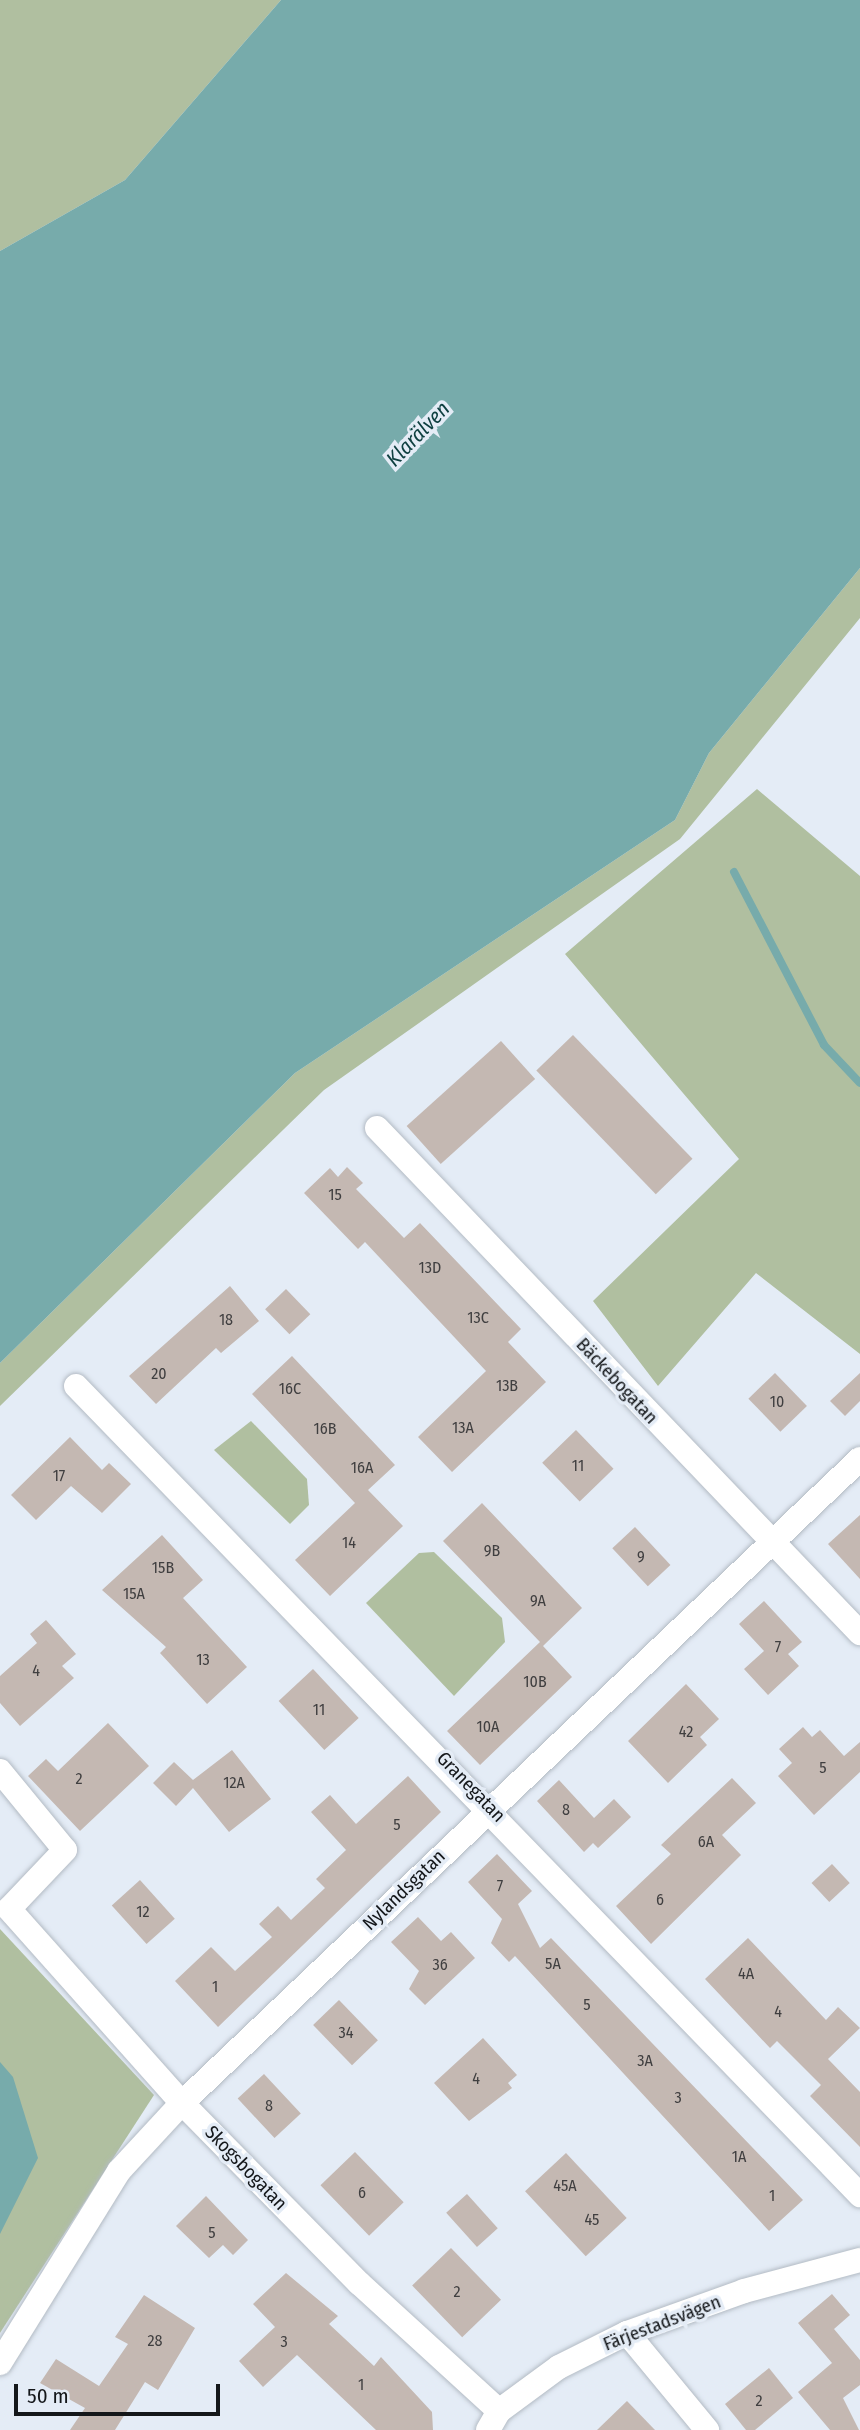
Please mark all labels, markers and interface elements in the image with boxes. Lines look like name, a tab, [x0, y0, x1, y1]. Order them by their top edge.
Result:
water label: Klarälven	[381, 396, 455, 472]
house number: 15	[328, 1185, 342, 1205]
house number: 13D	[419, 1258, 441, 1278]
house number: 13C	[467, 1308, 489, 1328]
house number: 18	[219, 1310, 233, 1330]
street label: Bäckebogatan	[571, 1333, 663, 1429]
house number: 20	[151, 1364, 167, 1384]
house number: 13B	[496, 1376, 518, 1396]
house number: 16C	[279, 1379, 301, 1399]
house number: 10	[770, 1392, 784, 1412]
house number: 13A	[452, 1418, 474, 1438]
house number: 16B	[314, 1419, 336, 1439]
house number: 11	[572, 1456, 584, 1476]
house number: 16A	[351, 1458, 373, 1478]
house number: 17	[53, 1466, 65, 1486]
house number: 14	[342, 1533, 356, 1553]
house number: 9B	[484, 1541, 500, 1561]
house number: 9	[637, 1547, 645, 1567]
house number: 15B	[152, 1558, 174, 1578]
house number: 15A	[123, 1584, 145, 1604]
house number: 9A	[530, 1591, 546, 1611]
house number: 7	[775, 1637, 781, 1657]
house number: 13	[196, 1650, 210, 1670]
house number: 4	[32, 1661, 40, 1681]
house number: 10B	[523, 1672, 547, 1692]
house number: 11	[313, 1700, 325, 1720]
house number: 10A	[477, 1717, 499, 1737]
house number: 42	[679, 1722, 693, 1742]
street label: Granegatan	[432, 1747, 510, 1827]
house number: 5	[819, 1758, 827, 1778]
house number: 2	[75, 1769, 83, 1789]
house number: 12A	[223, 1773, 245, 1793]
house number: 8	[562, 1800, 570, 1820]
house number: 5	[393, 1815, 401, 1835]
house number: 6A	[698, 1832, 714, 1852]
street label: Nylandsgatan	[358, 1845, 450, 1935]
house number: 7	[497, 1876, 503, 1896]
house number: 6	[656, 1890, 664, 1910]
house number: 12	[136, 1902, 150, 1922]
house number: 5A	[545, 1954, 561, 1974]
house number: 36	[432, 1955, 448, 1975]
house number: 4A	[738, 1964, 754, 1984]
house number: 1	[212, 1977, 218, 1997]
house number: 5	[583, 1995, 591, 2015]
house number: 4	[774, 2002, 782, 2022]
house number: 34	[339, 2023, 353, 2043]
house number: 3A	[637, 2051, 653, 2071]
house number: 4	[472, 2069, 480, 2089]
house number: 3	[674, 2088, 682, 2108]
house number: 8	[265, 2096, 273, 2116]
street label: Skogsbogatan	[200, 2121, 292, 2215]
house number: 1A	[732, 2147, 746, 2167]
house number: 45A	[553, 2176, 577, 2196]
house number: 6	[358, 2183, 366, 2203]
house number: 1	[769, 2186, 775, 2206]
house number: 45	[585, 2210, 599, 2230]
house number: 5	[208, 2223, 216, 2243]
house number: 2	[453, 2282, 461, 2302]
street label: Färjestadsvägen	[600, 2290, 724, 2356]
house number: 28	[147, 2331, 163, 2351]
house number: 3	[280, 2332, 288, 2352]
scale bar	[18, 2370, 224, 2414]
house number: 1	[358, 2375, 364, 2395]
text: 50 m	[27, 2383, 69, 2409]
house number: 2	[755, 2391, 763, 2411]

